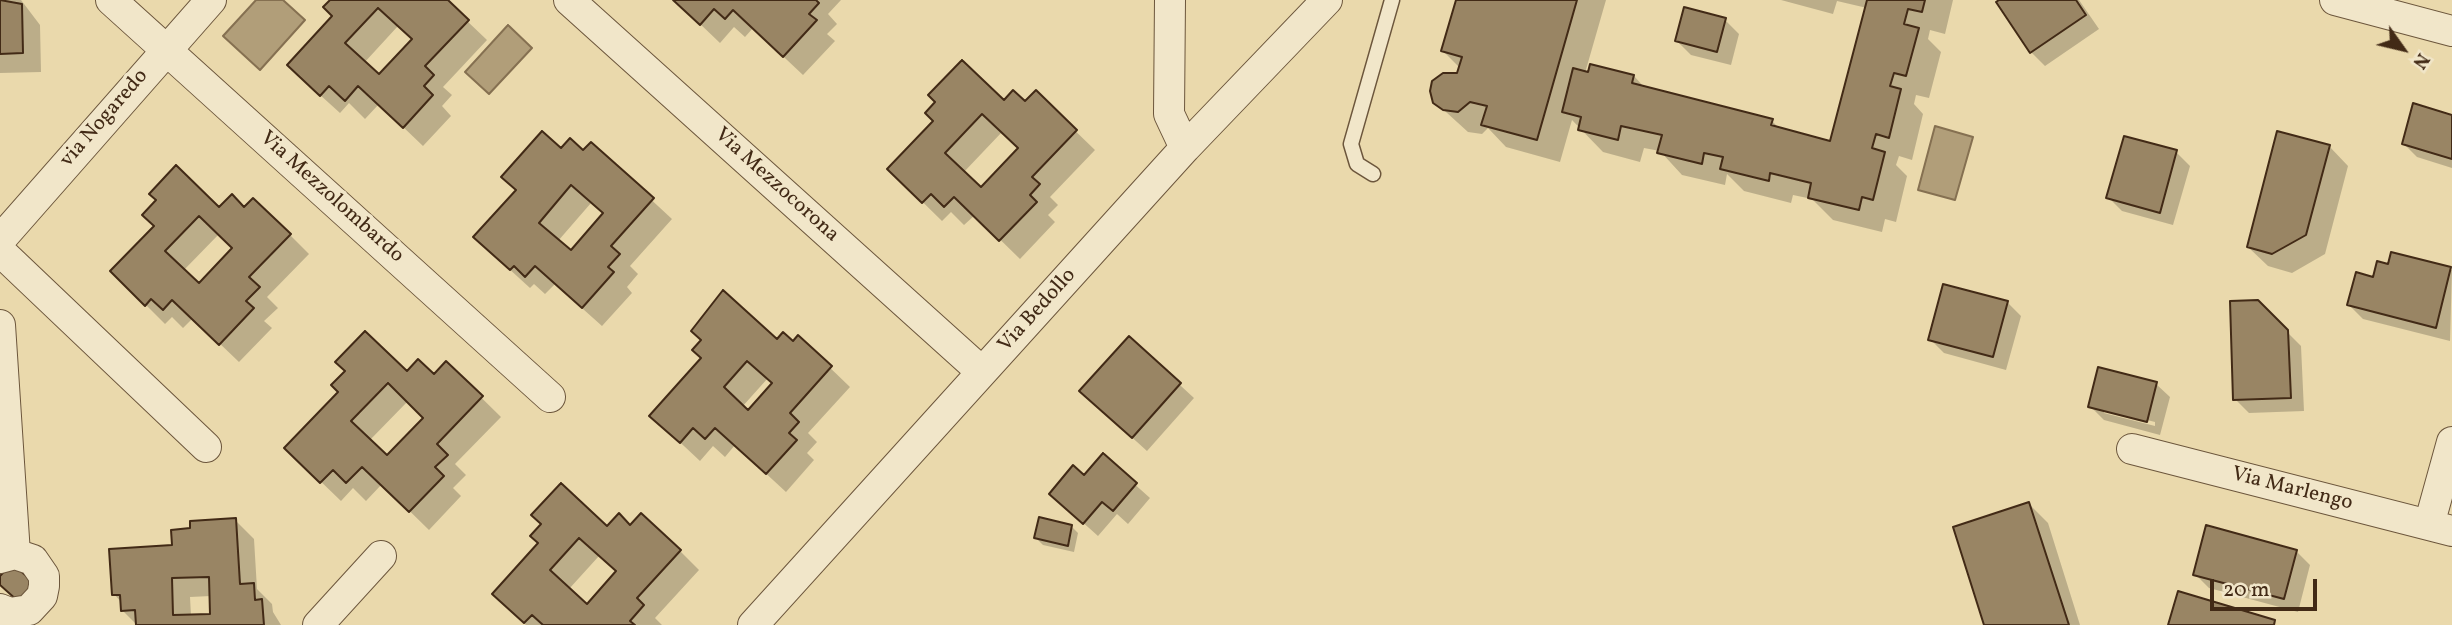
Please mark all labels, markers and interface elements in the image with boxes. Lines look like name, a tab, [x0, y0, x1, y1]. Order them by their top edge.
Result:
north arrow	[2368, 14, 2438, 84]
text: N	[2406, 48, 2435, 74]
street label: via Nogaredo	[56, 65, 154, 173]
street label: Via Mezzocorona	[708, 123, 844, 249]
street label: Via Mezzolombardo	[254, 127, 408, 269]
street label: Via Bedollo	[994, 264, 1082, 358]
street label: Via Marlengo	[2229, 463, 2355, 517]
scale bar	[2214, 566, 2321, 610]
text: 20 m	[2223, 576, 2269, 605]

